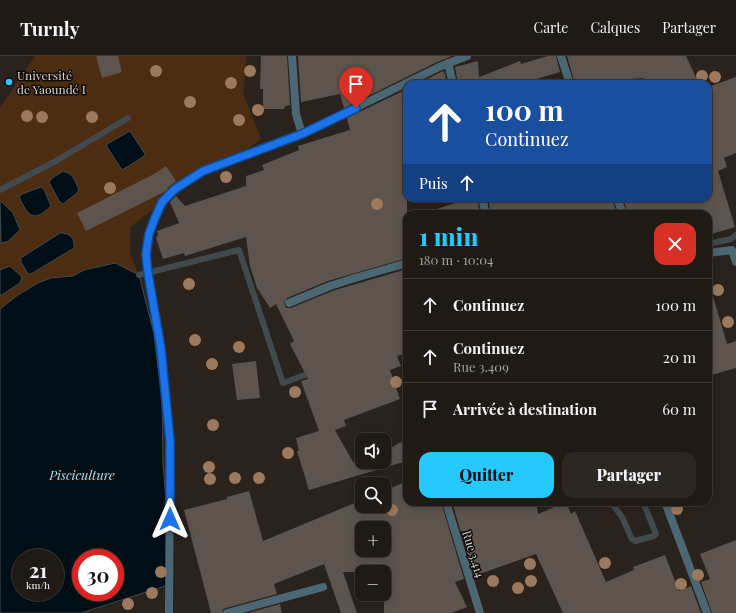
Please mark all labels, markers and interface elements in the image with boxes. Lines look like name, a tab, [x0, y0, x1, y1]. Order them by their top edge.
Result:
text: Turnly	[20, 15, 80, 41]
text: Carte	[534, 18, 568, 37]
text: Calques	[590, 18, 640, 37]
text: Partager	[662, 18, 716, 37]
place label: Université de Yaoundé I	[17, 67, 86, 97]
pin	[339, 67, 373, 108]
icon: arrive	[345, 73, 367, 95]
marker: Université de Yaoundé I	[4, 77, 14, 87]
text: 100 m	[485, 91, 564, 128]
icon: ahead	[419, 96, 471, 148]
text: Continuez	[485, 127, 569, 151]
icon: ahead	[456, 172, 478, 194]
text: Puis	[419, 173, 448, 193]
text: 1 min	[419, 220, 478, 252]
button: close	[654, 223, 696, 265]
text: 180 m · 10:04	[419, 251, 493, 268]
icon: ahead	[419, 294, 441, 316]
text: Continuez	[453, 295, 524, 315]
text: 100 m	[655, 295, 696, 315]
text: Continuez	[453, 338, 524, 358]
icon: ahead	[419, 346, 441, 368]
text: 20 m	[663, 347, 696, 367]
text: Rue 3.409	[453, 358, 509, 375]
icon: arrive	[419, 398, 441, 420]
text: Arrivée à destination	[453, 399, 597, 419]
text: 60 m	[662, 399, 696, 419]
map controls	[355, 433, 391, 601]
button: sound	[355, 433, 391, 469]
button: Quitter	[419, 452, 554, 498]
button: Partager	[562, 452, 696, 498]
water label: Pisciculture	[48, 466, 115, 483]
button: search	[355, 477, 391, 513]
position arrow	[149, 498, 191, 540]
button: +	[355, 521, 391, 557]
street label: Rue 3.414	[459, 528, 489, 580]
speed limit sign: 30	[72, 549, 124, 601]
text: 21	[29, 556, 47, 583]
button: −	[355, 565, 391, 601]
text: km/h	[26, 578, 50, 592]

